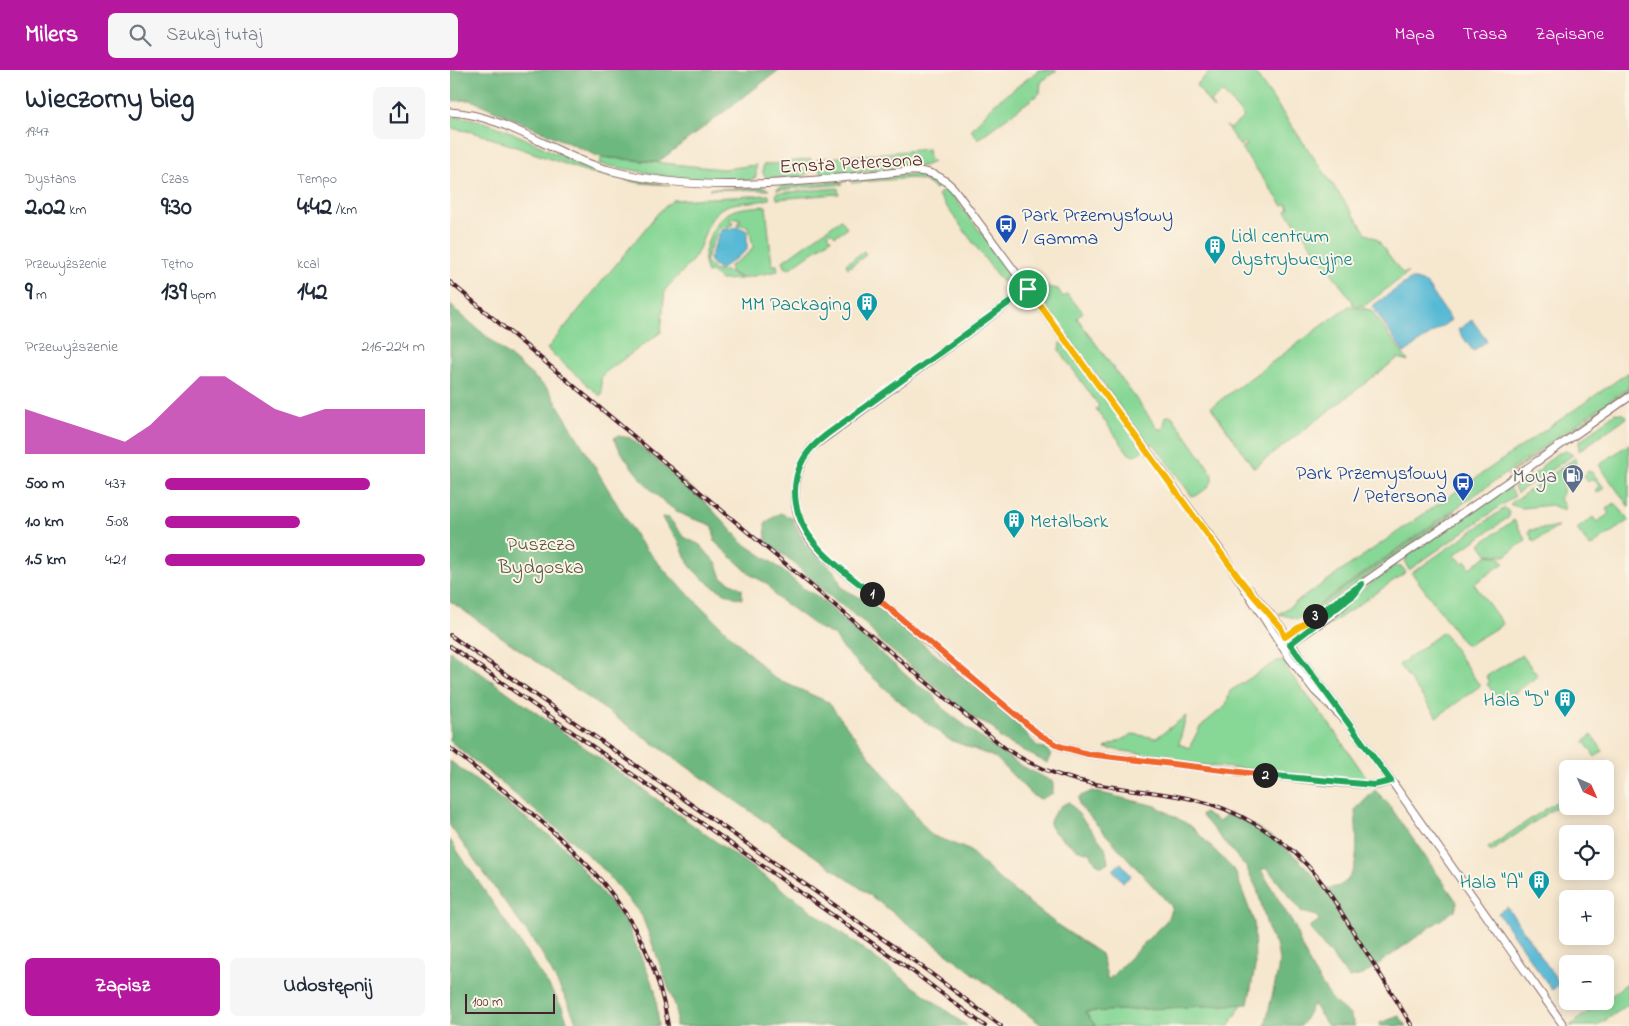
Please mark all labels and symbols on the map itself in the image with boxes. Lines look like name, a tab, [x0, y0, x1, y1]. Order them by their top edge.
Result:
street label: Ernsta Petersona	[779, 146, 923, 183]
place label: Park Przemysłowy / Gamma	[1022, 202, 1173, 254]
bus stop icon: Park Przemysłowy / Gamma	[994, 213, 1018, 244]
place label: Lidl centrum dystrybucyjne	[1231, 223, 1352, 275]
building icon: Lidl centrum dystrybucyjne	[1203, 234, 1227, 265]
pin	[1007, 268, 1049, 310]
place label: MM Packaging	[741, 291, 851, 321]
building icon: MM Packaging	[855, 291, 879, 322]
place label: Park Przemysłowy / Petersona	[1296, 460, 1447, 512]
place label: Moya	[1513, 463, 1557, 492]
fuel station icon: Moya	[1561, 463, 1585, 494]
bus stop icon: Park Przemysłowy / Petersona	[1451, 471, 1475, 502]
building icon: Metalbark	[1002, 508, 1026, 539]
place label: Metalbark	[1030, 508, 1109, 537]
park label: Puszcza Bydgoska	[497, 531, 584, 584]
pin: 1	[860, 582, 884, 606]
pin: 3	[1302, 604, 1328, 628]
place label: Hala "D"	[1483, 687, 1549, 716]
building icon: Hala "D"	[1553, 687, 1577, 718]
north arrow	[1559, 760, 1614, 815]
pin: 2	[1252, 762, 1278, 788]
place label: Hala "A"	[1460, 869, 1523, 898]
building icon: Hala "A"	[1527, 869, 1551, 900]
scale bar	[465, 991, 555, 1014]

